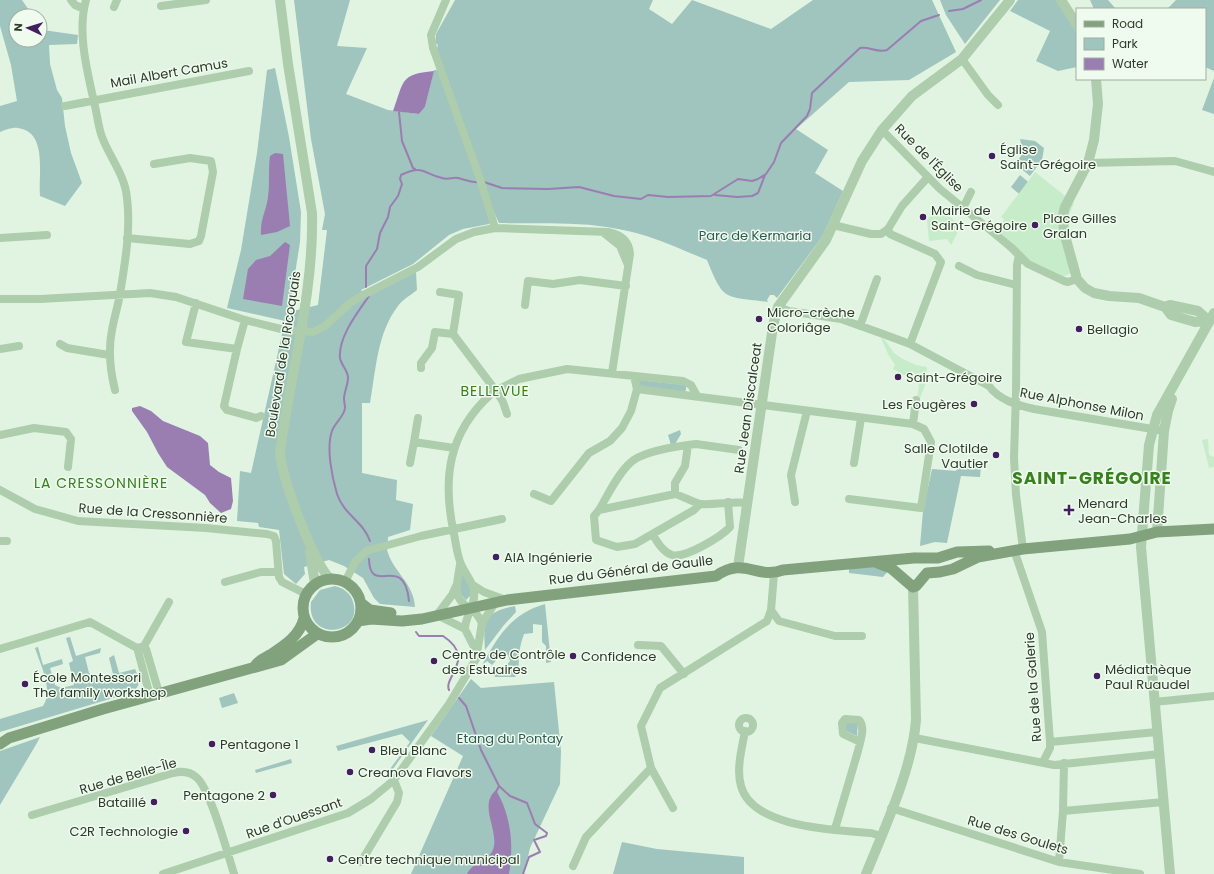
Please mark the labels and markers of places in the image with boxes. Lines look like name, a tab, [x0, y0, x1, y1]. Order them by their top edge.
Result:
place label: Église Saint-Grégoire	[1000, 140, 1096, 174]
marker: Église Saint-Grégoire	[987, 151, 997, 161]
place label: Mairie de Saint-Grégoire	[931, 201, 1027, 235]
place label: Place Gilles Gralan	[1043, 209, 1117, 243]
marker: Mairie de Saint-Grégoire	[918, 212, 928, 222]
marker: Place Gilles Gralan	[1030, 220, 1040, 230]
place label: Micro-crèche Coloriâge	[767, 303, 855, 337]
marker: Micro-crèche Coloriâge	[754, 314, 764, 324]
place label: Bellagio	[1087, 320, 1139, 339]
marker: Bellagio	[1074, 324, 1084, 334]
place label: Saint-Grégoire	[906, 368, 1002, 387]
marker: Saint-Grégoire	[893, 372, 903, 382]
place label: Les Fougères	[882, 395, 966, 414]
marker: Les Fougères	[969, 399, 979, 409]
place label: Salle Clotilde Vautier	[904, 439, 988, 473]
marker: Salle Clotilde Vautier	[991, 450, 1001, 460]
place label: Menard Jean-Charles	[1078, 494, 1167, 528]
marker: Menard Jean-Charles	[1063, 504, 1075, 516]
place label: AIA Ingénierie	[504, 548, 592, 567]
marker: AIA Ingénierie	[491, 552, 501, 562]
place label: Centre de Contrôle des Estuaires	[442, 645, 566, 679]
place label: Confidence	[581, 647, 656, 666]
marker: Confidence	[568, 651, 578, 661]
marker: Centre de Contrôle des Estuaires	[429, 656, 439, 666]
place label: Médiathèque Paul Ruaudel	[1105, 660, 1191, 694]
place label: École Montessori The family workshop	[33, 668, 166, 702]
marker: Médiathèque Paul Ruaudel	[1092, 671, 1102, 681]
marker: École Montessori The family workshop	[20, 679, 30, 689]
place label: Pentagone 1	[220, 735, 299, 754]
marker: Pentagone 1	[207, 739, 217, 749]
place label: Bleu Blanc	[380, 741, 447, 760]
marker: Bleu Blanc	[367, 745, 377, 755]
place label: Creanova Flavors	[358, 763, 472, 782]
marker: Creanova Flavors	[345, 767, 355, 777]
place label: Pentagone 2	[183, 786, 265, 805]
marker: Pentagone 2	[268, 790, 278, 800]
place label: Bataillé	[98, 793, 146, 812]
marker: Bataillé	[149, 797, 159, 807]
place label: C2R Technologie	[70, 822, 178, 841]
marker: C2R Technologie	[181, 826, 191, 836]
place label: Centre technique municipal	[338, 850, 520, 869]
marker: Centre technique municipal	[325, 854, 335, 864]

